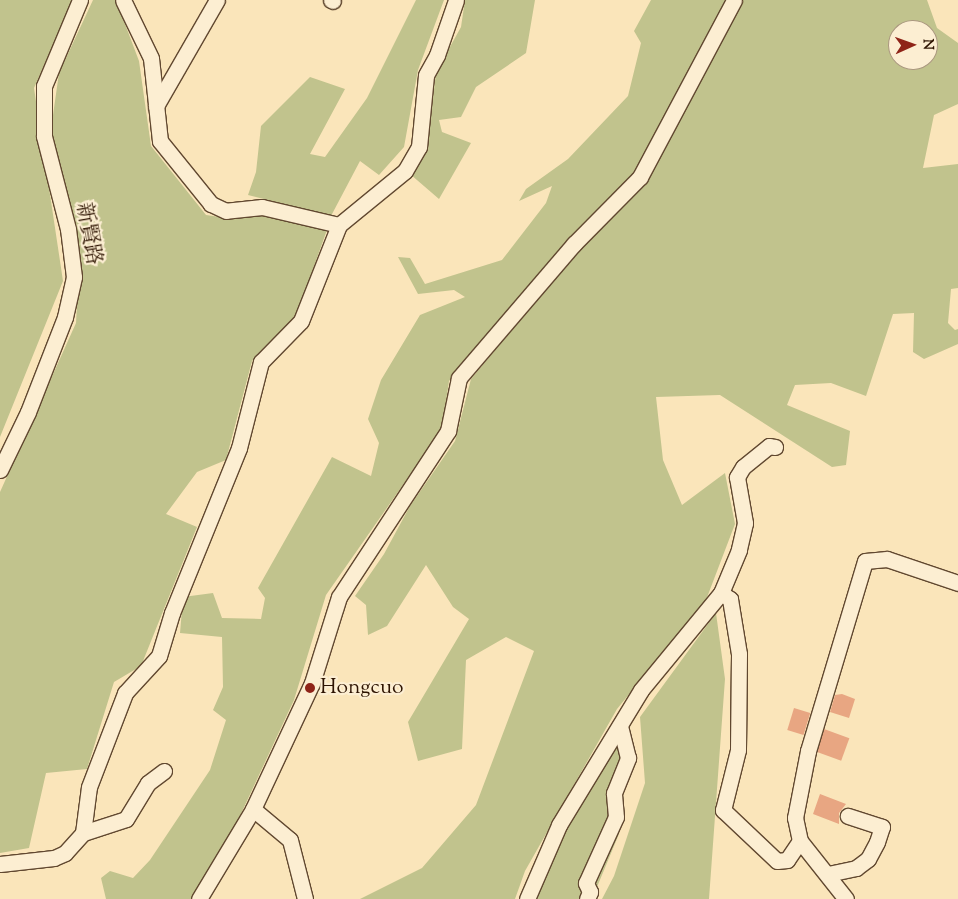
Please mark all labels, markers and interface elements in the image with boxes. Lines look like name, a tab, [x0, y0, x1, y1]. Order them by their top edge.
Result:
north arrow	[888, 20, 938, 70]
text: N	[917, 39, 937, 50]
street label: 新賢路	[70, 201, 106, 267]
place label: Hongcuo	[320, 675, 404, 701]
marker: Hongcuo	[304, 682, 316, 694]

